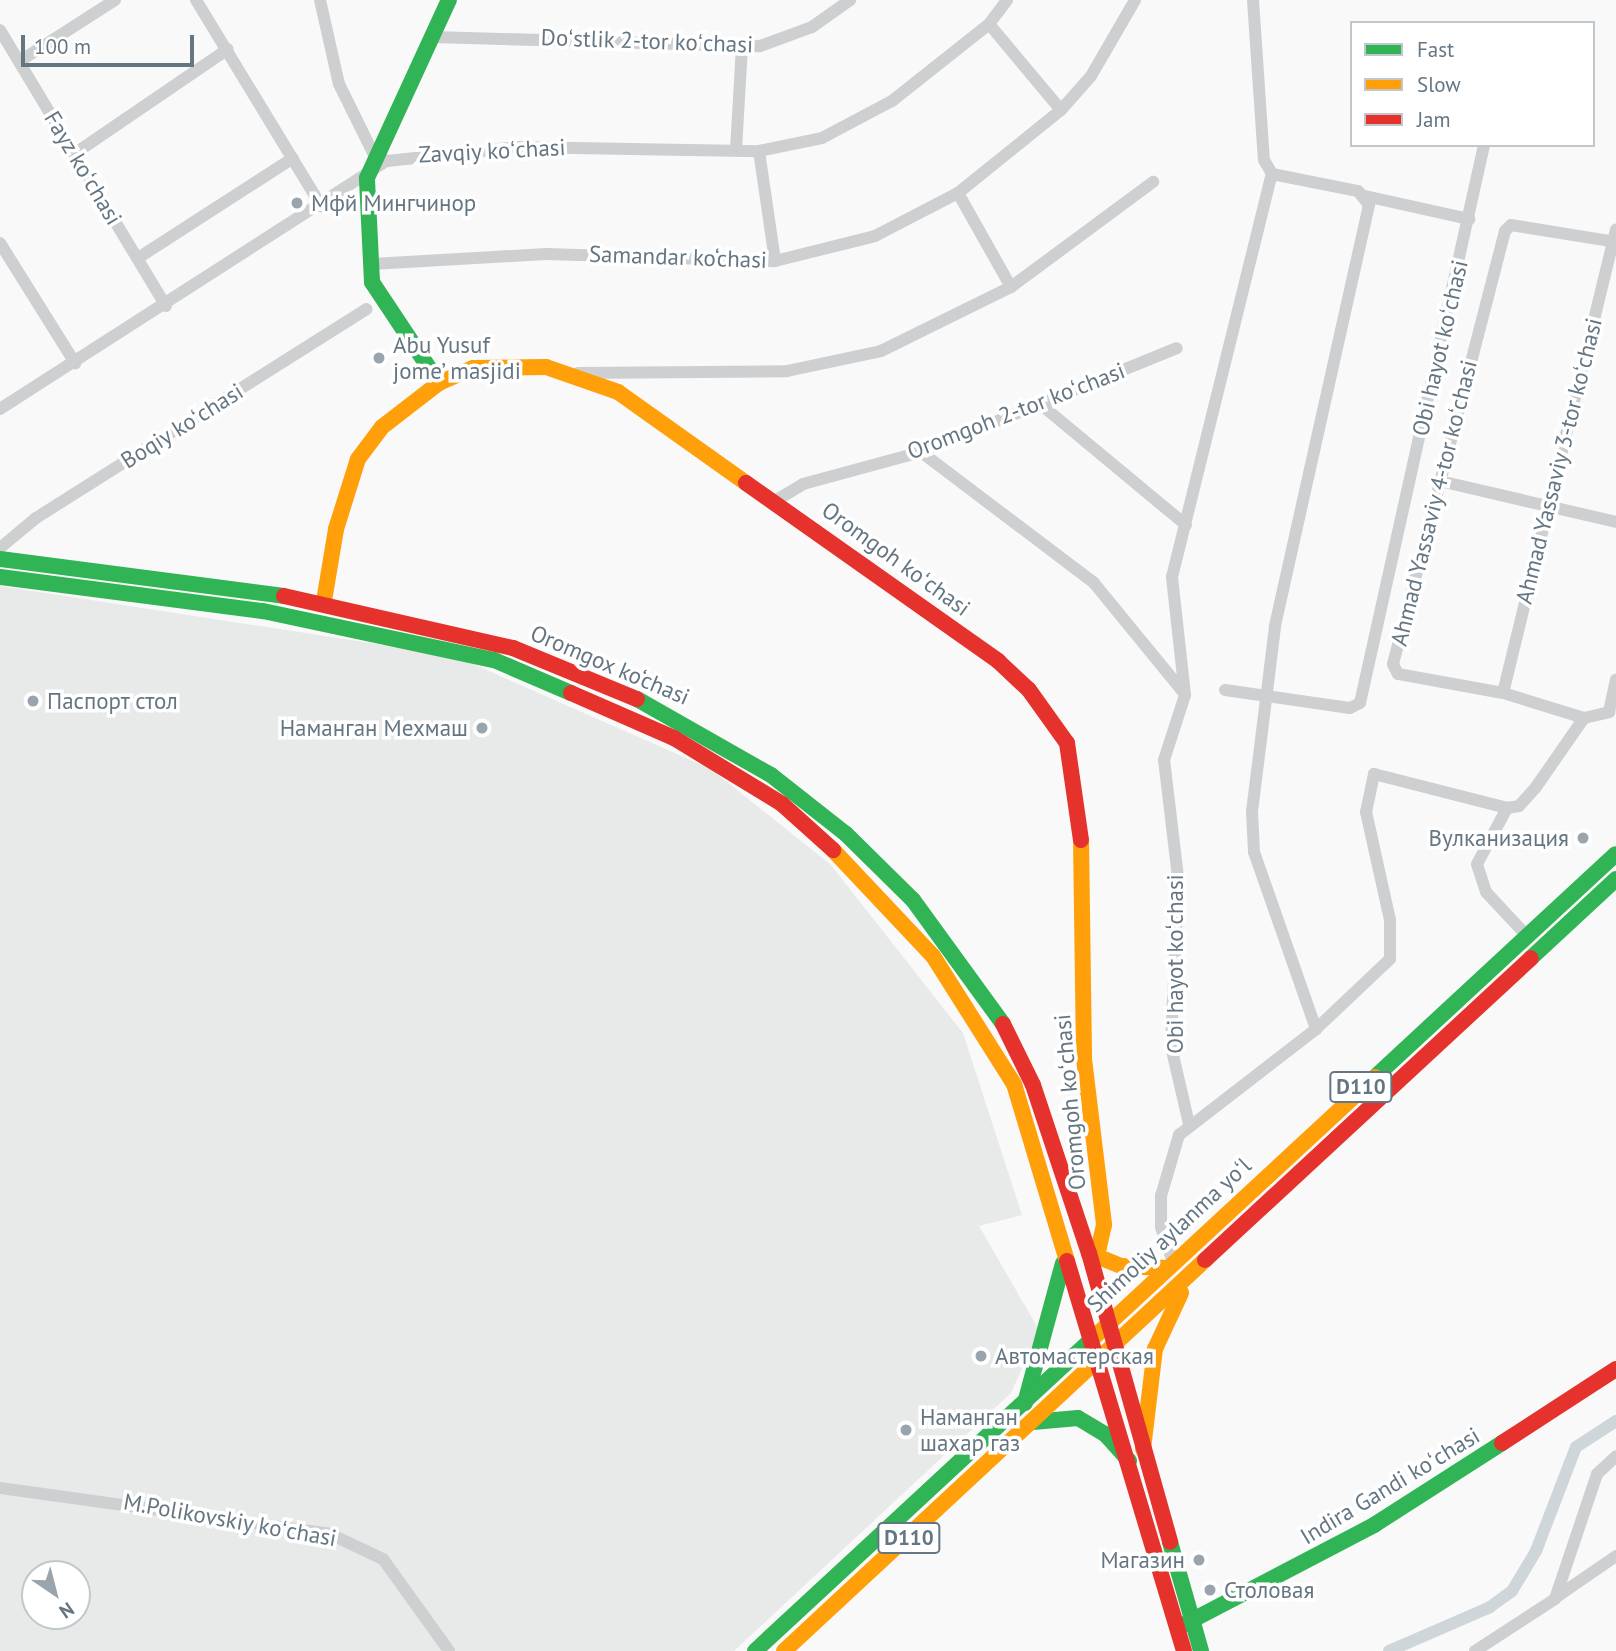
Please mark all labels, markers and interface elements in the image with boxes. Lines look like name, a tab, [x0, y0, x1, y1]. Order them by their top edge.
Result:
scale bar	[24, 21, 198, 65]
legend	[1350, 21, 1595, 147]
street label: Doʻstlik 2-tor koʻchasi	[540, 23, 754, 59]
text: 100 m	[34, 33, 91, 60]
text: Fast	[1417, 36, 1454, 63]
text: Slow	[1417, 71, 1461, 98]
street label: Fayz koʻchasi	[38, 106, 128, 230]
text: Jam	[1417, 106, 1451, 133]
street label: Zavqiy koʻchasi	[417, 133, 567, 169]
place label: Мфй Мингчинор	[311, 189, 476, 217]
marker: Мфй Мингчинор	[289, 195, 305, 211]
street label: Samandar ko‘chasi	[588, 240, 768, 274]
street label: Obi hayot koʻchasi	[1406, 257, 1474, 439]
street label: Ahmad Yassaviy 3-tor koʻchasi	[1510, 314, 1608, 608]
place label: Abu Yusuf jome’ masjidi	[393, 331, 523, 385]
marker: Abu Yusuf jome’ masjidi	[371, 350, 387, 366]
street label: Ahmad Yassaviy 4-tor koʻchasi	[1385, 356, 1483, 650]
street label: Oromgoh 2-tor koʻchasi	[903, 357, 1129, 465]
street label: Boqiy koʻchasi	[116, 377, 248, 475]
street label: Oromgoh koʻchasi	[817, 496, 975, 622]
street label: Oromgox ko‘chasi	[526, 619, 694, 711]
place label: Паспорт стол	[47, 687, 178, 715]
marker: Паспорт стол	[25, 693, 41, 709]
place label: Наманган Мехмаш	[280, 714, 468, 742]
marker: Наманган Мехмаш	[474, 720, 490, 736]
place label: Вулканизация	[1429, 824, 1569, 852]
marker: Вулканизация	[1575, 830, 1591, 846]
street label: Obi hayot koʻchasi	[1161, 874, 1189, 1054]
street label: Oromgoh koʻchasi	[1049, 1013, 1091, 1191]
road number: D110	[1328, 1070, 1394, 1104]
street label: Shimoliy aylanma yoʻl	[1081, 1151, 1257, 1319]
place label: Автомастерская	[995, 1342, 1154, 1370]
marker: Автомастерская	[973, 1348, 989, 1364]
place label: Наманган шахар газ	[920, 1403, 1020, 1457]
marker: Наманган шахар газ	[898, 1422, 914, 1438]
street label: Indira Gandi koʻchasi	[1295, 1422, 1485, 1550]
street label: M.Polikovskiy koʻchasi	[121, 1488, 339, 1552]
road number: D110	[876, 1520, 942, 1556]
place label: Магазин	[1100, 1546, 1185, 1574]
marker: Магазин	[1191, 1552, 1207, 1568]
north arrow	[21, 1560, 91, 1630]
place label: Столовая	[1224, 1576, 1314, 1604]
marker: Столовая	[1202, 1582, 1218, 1598]
text: N	[55, 1597, 79, 1624]

